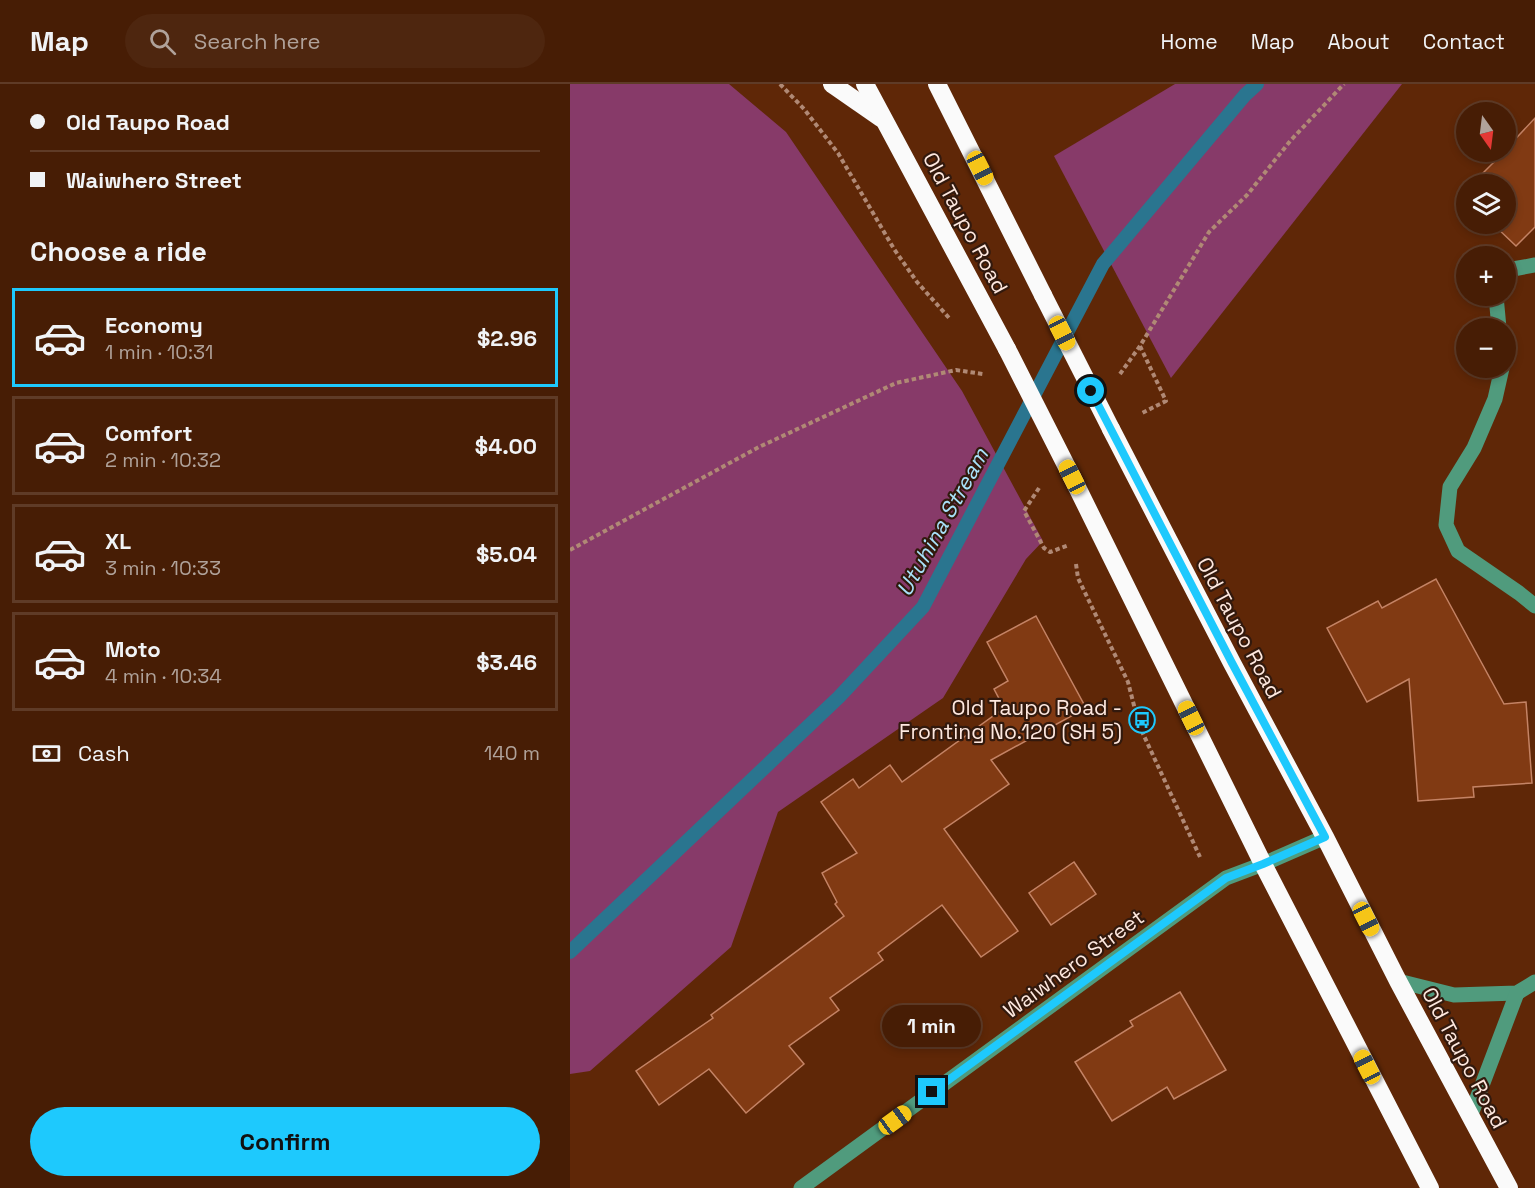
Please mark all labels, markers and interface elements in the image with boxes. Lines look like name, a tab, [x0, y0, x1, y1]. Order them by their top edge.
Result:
search box	[125, 14, 545, 68]
text: Map	[30, 23, 89, 59]
icon: search	[146, 25, 179, 58]
text: Search here	[194, 27, 321, 55]
text: Home	[1160, 28, 1218, 55]
text: Map	[1251, 28, 1295, 55]
text: About	[1328, 28, 1390, 55]
text: Contact	[1423, 28, 1505, 55]
north arrow	[1456, 102, 1516, 162]
map controls	[1456, 102, 1516, 378]
text: Old Taupo Road	[66, 108, 230, 136]
street label: Old Taupo Road	[917, 147, 1014, 298]
car	[964, 148, 996, 188]
text: Waiwhero Street	[66, 166, 242, 194]
button: layers	[1456, 174, 1516, 234]
text: Choose a ride	[30, 234, 207, 269]
button: +	[1456, 246, 1516, 306]
icon: car	[33, 311, 87, 365]
text: Economy	[105, 311, 203, 339]
car	[1046, 313, 1078, 353]
button: −	[1456, 318, 1516, 378]
text: $2.96	[477, 324, 537, 352]
text: 1 min · 10:31	[105, 339, 213, 365]
route start	[1077, 377, 1104, 404]
icon: car	[33, 419, 87, 473]
text: Comfort	[105, 419, 193, 447]
text: $4.00	[475, 432, 537, 460]
water label: Utuhina Stream	[890, 442, 995, 601]
text: 2 min · 10:32	[105, 447, 221, 473]
car	[1056, 457, 1088, 497]
icon: car	[33, 527, 87, 581]
text: XL	[105, 527, 131, 555]
text: $5.04	[476, 540, 537, 568]
street label: Old Taupo Road	[1191, 552, 1288, 703]
text: 3 min · 10:33	[105, 555, 221, 581]
icon: car	[33, 635, 87, 689]
text: Moto	[105, 635, 161, 663]
text: $3.46	[476, 648, 537, 676]
text: 4 min · 10:34	[105, 663, 222, 689]
place label: Old Taupo Road - Fronting No.120 (SH 5)	[899, 694, 1122, 745]
car	[1175, 698, 1207, 738]
bus stop icon: Old Taupo Road - Fronting No.120 (SH 5)	[1127, 705, 1157, 735]
icon: cash	[30, 737, 63, 770]
text: Cash	[78, 739, 130, 767]
text: 140 m	[484, 740, 540, 766]
car	[1350, 899, 1382, 939]
street label: Waiwhero Street	[998, 903, 1149, 1024]
street label: Old Taupo Road	[1416, 982, 1513, 1133]
callout: 1 min	[882, 1005, 982, 1047]
text: 1 min	[907, 1013, 956, 1039]
car	[1351, 1047, 1383, 1087]
route end	[918, 1078, 945, 1105]
car	[875, 1102, 915, 1138]
button: Confirm	[30, 1107, 540, 1176]

